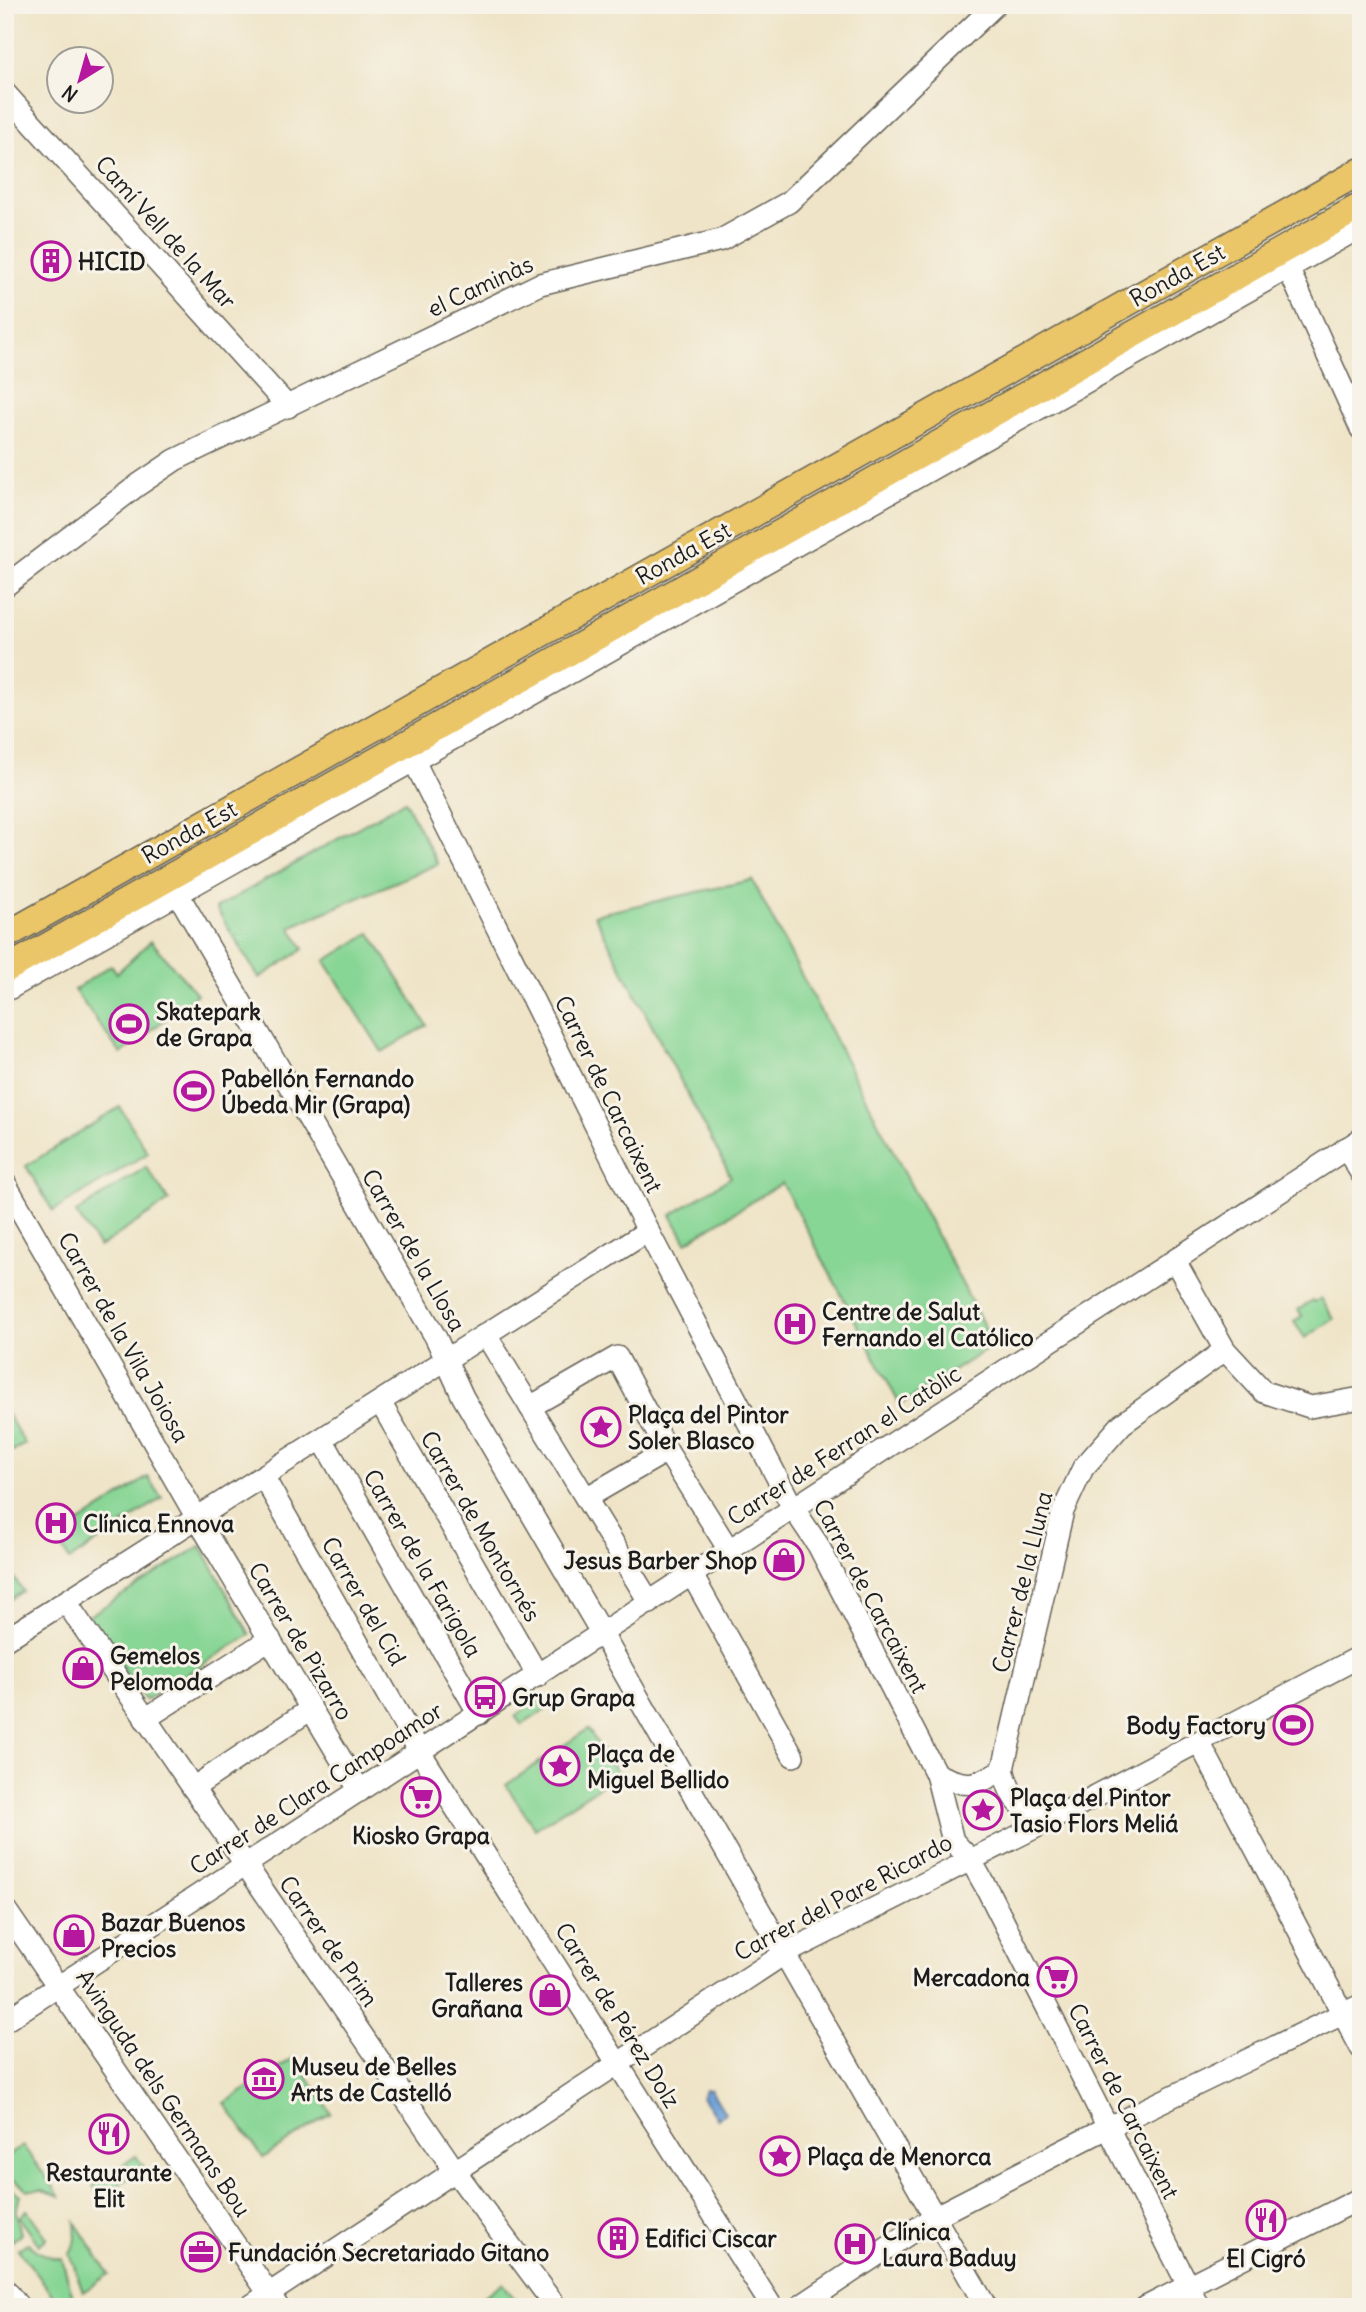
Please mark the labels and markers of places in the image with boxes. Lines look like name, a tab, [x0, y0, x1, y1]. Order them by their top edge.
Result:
building icon: HICID	[30, 240, 72, 282]
place label: HICID	[78, 247, 146, 276]
place label: Skatepark de Grapa	[156, 997, 261, 1052]
sports icon: Skatepark de Grapa	[108, 1003, 150, 1045]
place label: Pabellón Fernando Úbeda Mir (Grapa)	[221, 1064, 414, 1119]
sports icon: Pabellón Fernando Úbeda Mir (Grapa)	[173, 1070, 215, 1112]
place label: Centre de Salut Fernando el Católico	[822, 1297, 1034, 1352]
hospital icon: Centre de Salut Fernando el Católico	[774, 1303, 816, 1345]
place label: Plaça del Pintor Soler Blasco	[628, 1400, 789, 1455]
place icon: Plaça del Pintor Soler Blasco	[580, 1406, 622, 1448]
hospital icon: Clínica Ennova	[35, 1502, 77, 1544]
place label: Clínica Ennova	[83, 1509, 234, 1538]
shop icon: Jesus Barber Shop	[763, 1539, 805, 1581]
place label: Jesus Barber Shop	[563, 1546, 757, 1575]
place label: Gemelos Pelomoda	[110, 1641, 213, 1696]
shop icon: Gemelos Pelomoda	[62, 1647, 104, 1689]
bus stop icon: Grup Grapa	[464, 1676, 506, 1718]
place label: Grup Grapa	[512, 1683, 635, 1712]
sports icon: Body Factory	[1272, 1704, 1314, 1746]
place label: Body Factory	[1126, 1711, 1266, 1740]
place label: Plaça de Miguel Bellido	[587, 1739, 729, 1794]
place icon: Plaça de Miguel Bellido	[539, 1745, 581, 1787]
supermarket icon: Kiosko Grapa	[400, 1776, 442, 1818]
place label: Plaça del Pintor Tasio Flors Meliá	[1010, 1783, 1178, 1838]
place icon: Plaça del Pintor Tasio Flors Meliá	[962, 1789, 1004, 1831]
place label: Kiosko Grapa	[352, 1821, 490, 1850]
place label: Bazar Buenos Precios	[101, 1908, 246, 1963]
shop icon: Bazar Buenos Precios	[53, 1914, 95, 1956]
supermarket icon: Mercadona	[1036, 1956, 1078, 1998]
place label: Mercadona	[912, 1963, 1030, 1992]
place label: Talleres Grañana	[431, 1968, 523, 2023]
shop icon: Talleres Grañana	[529, 1974, 571, 2016]
place label: Museu de Belles Arts de Castelló	[291, 2052, 457, 2107]
museum icon: Museu de Belles Arts de Castelló	[243, 2058, 285, 2100]
restaurant icon: Restaurante Elit	[88, 2113, 130, 2155]
place icon: Plaça de Menorca	[759, 2135, 801, 2177]
place label: Plaça de Menorca	[807, 2142, 991, 2171]
place label: Restaurante Elit	[46, 2158, 172, 2213]
restaurant icon: El Cigró	[1245, 2199, 1287, 2241]
building icon: Edifici Ciscar	[597, 2217, 639, 2259]
place label: Clínica Laura Baduy	[882, 2217, 1017, 2272]
hospital icon: Clínica Laura Baduy	[834, 2223, 876, 2265]
place label: Edifici Ciscar	[645, 2224, 777, 2253]
office icon: Fundación Secretariado Gitano	[180, 2231, 222, 2273]
place label: Fundación Secretariado Gitano	[228, 2238, 549, 2267]
place label: El Cigró	[1226, 2244, 1306, 2273]

